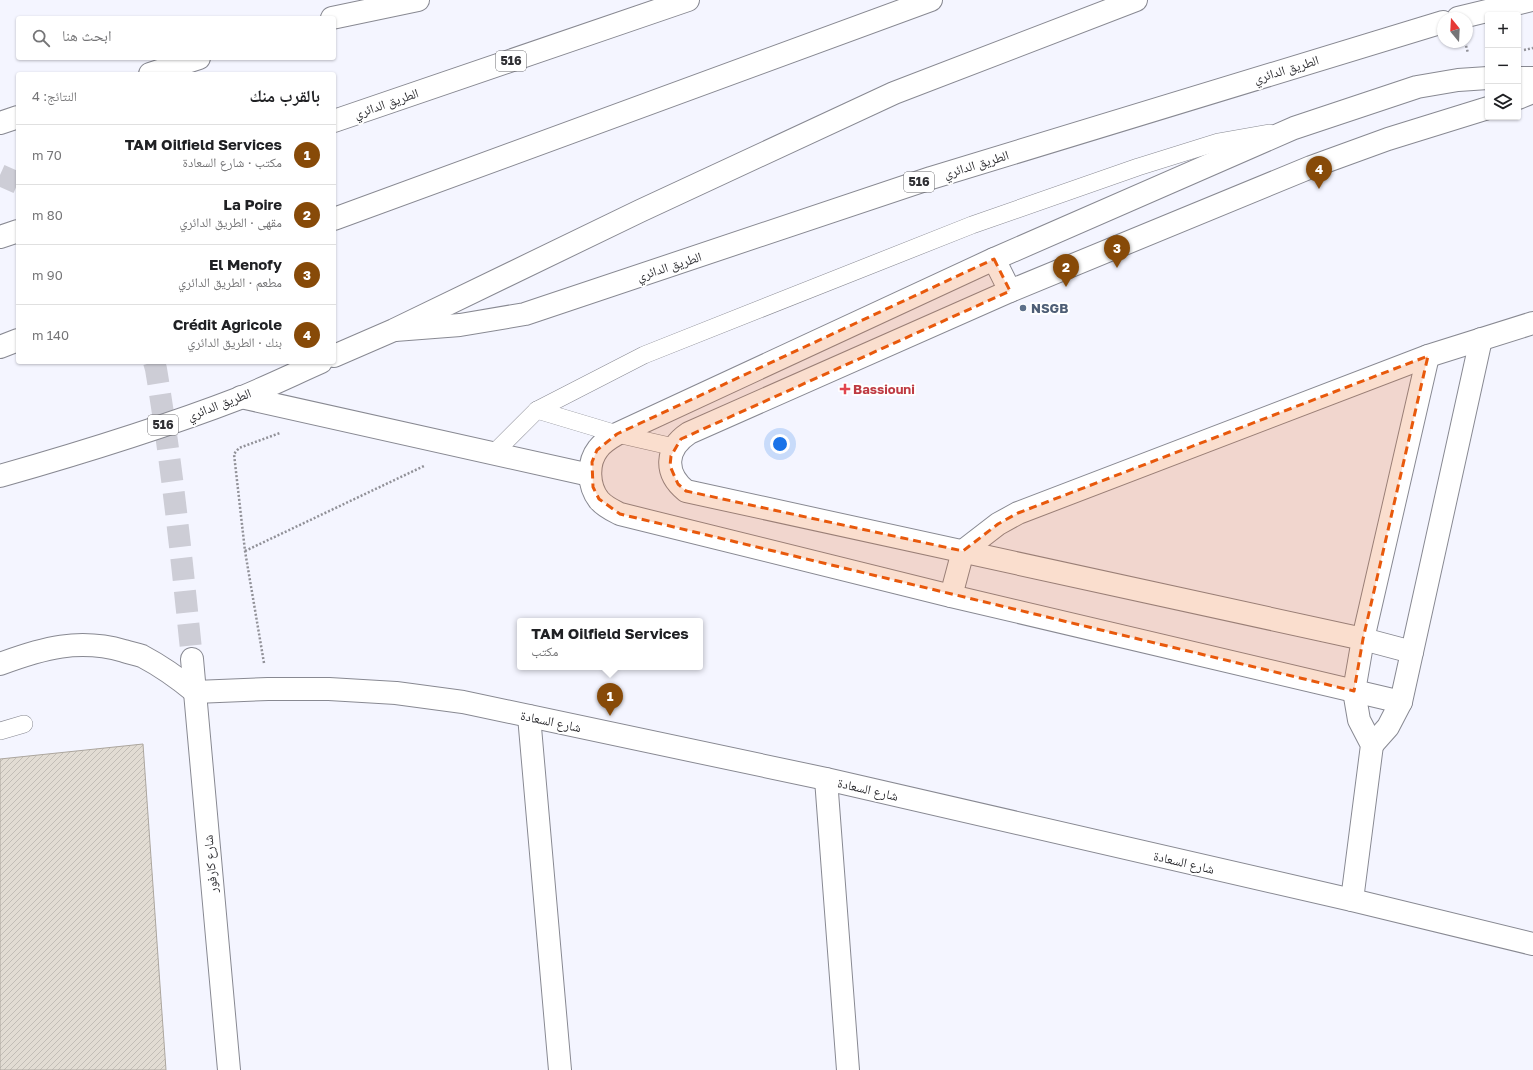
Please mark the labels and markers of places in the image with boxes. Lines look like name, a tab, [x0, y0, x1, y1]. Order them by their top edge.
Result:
pin: 4	[1306, 156, 1332, 189]
pin: 3	[1104, 235, 1130, 268]
pin: 2	[1053, 254, 1079, 287]
place label: NSGB	[1031, 300, 1068, 316]
marker: NSGB	[1018, 303, 1028, 313]
place label: Bassiouni	[853, 381, 915, 397]
marker: Bassiouni	[840, 384, 850, 394]
pin: 1	[597, 683, 623, 716]

